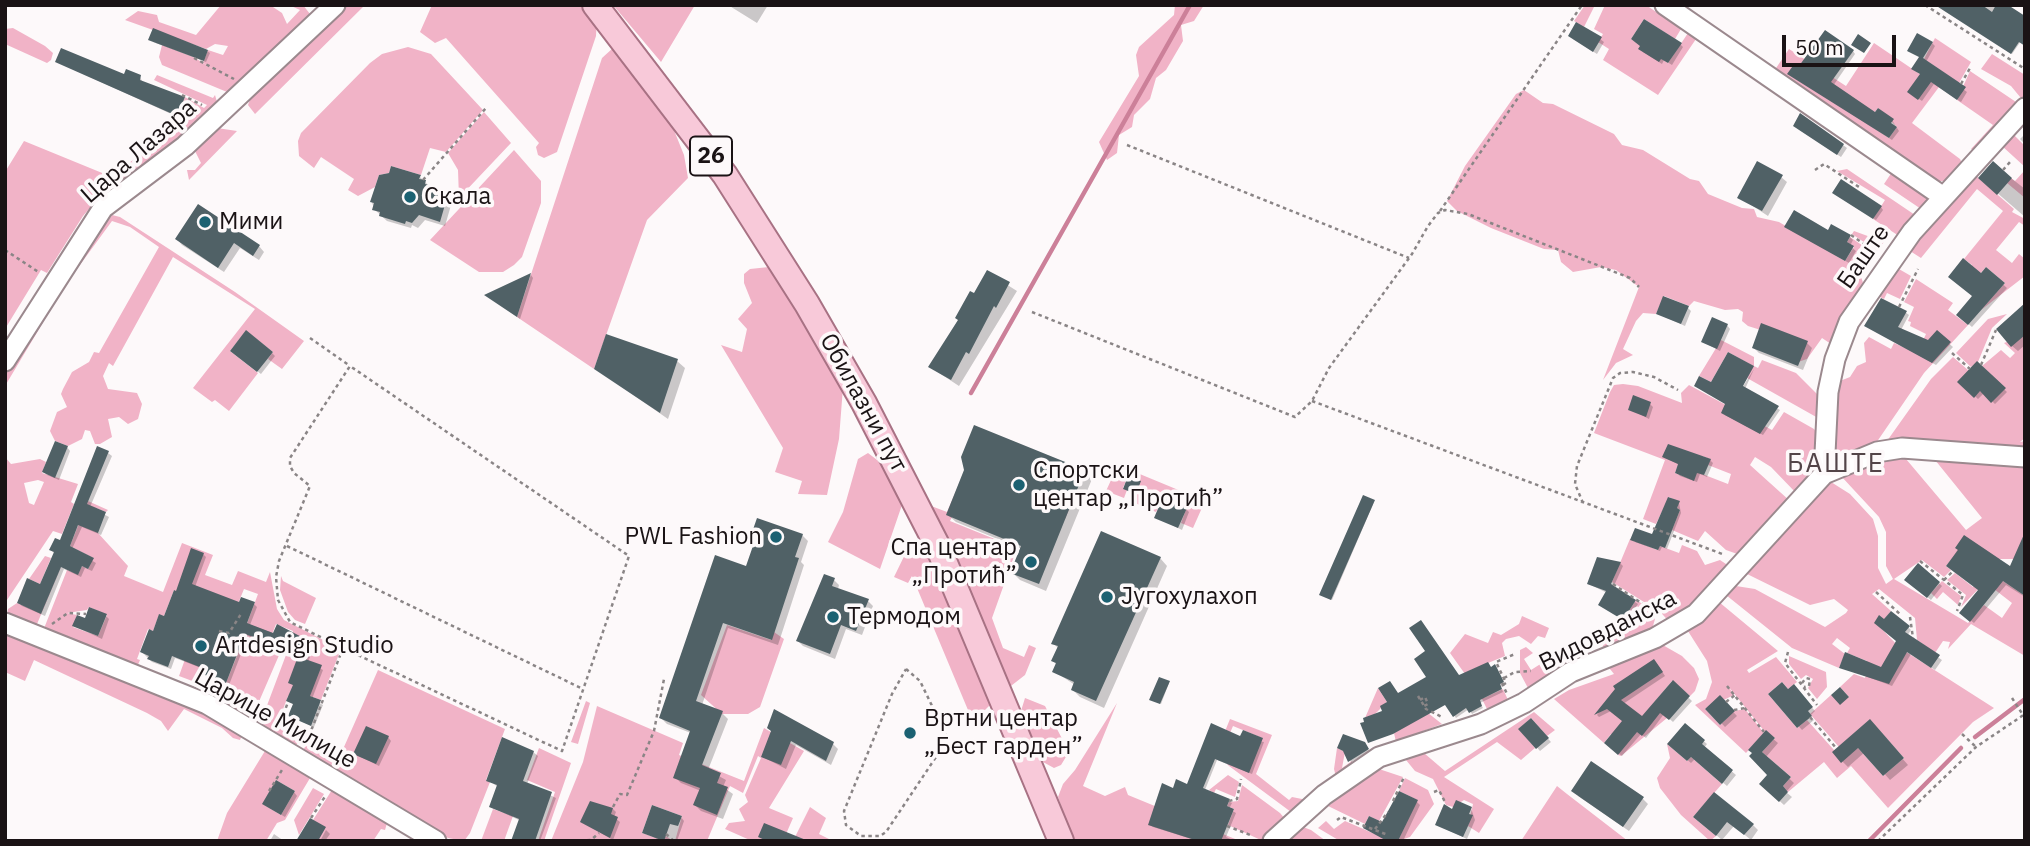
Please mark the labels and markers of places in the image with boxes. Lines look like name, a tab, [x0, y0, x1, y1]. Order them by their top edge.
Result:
place label: Скала	[424, 183, 491, 211]
marker: Скала	[402, 189, 418, 205]
place label: Мими	[219, 208, 283, 236]
marker: Мими	[197, 214, 213, 230]
place label: Спортски центар „Протић”	[1033, 457, 1223, 513]
marker: Спортски центар „Протић”	[1011, 477, 1027, 493]
place label: PWL Fashion	[625, 523, 762, 551]
marker: PWL Fashion	[768, 529, 784, 545]
place label: Спа центар „Протић”	[890, 534, 1017, 590]
marker: Спа центар „Протић”	[1023, 554, 1039, 570]
place label: Југохулахоп	[1121, 583, 1258, 611]
marker: Југохулахоп	[1099, 589, 1115, 605]
place label: Термодом	[847, 603, 961, 631]
marker: Термодом	[825, 609, 841, 625]
place label: Artdesign Studio	[215, 632, 394, 660]
marker: Artdesign Studio	[193, 638, 209, 654]
place label: Вртни центар „Бест гарден”	[924, 705, 1083, 761]
marker: Вртни центар „Бест гарден”	[902, 725, 918, 741]

